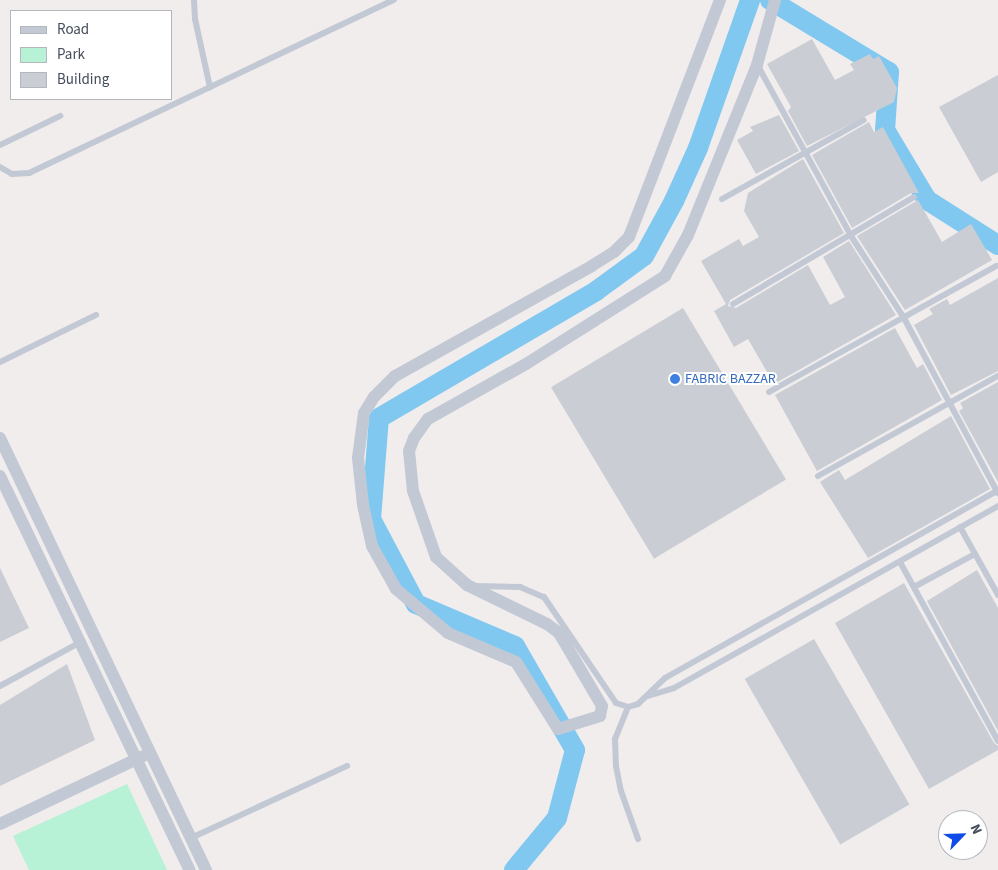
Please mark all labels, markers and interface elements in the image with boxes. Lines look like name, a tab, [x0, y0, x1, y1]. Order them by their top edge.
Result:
legend	[10, 10, 172, 100]
text: Road	[57, 19, 89, 40]
text: Park	[57, 44, 85, 65]
text: Building	[57, 69, 109, 90]
place label: FABRIC BAZZAR	[685, 371, 776, 387]
marker: FABRIC BAZZAR	[669, 373, 681, 385]
north arrow	[938, 810, 988, 860]
text: N	[965, 821, 987, 838]

